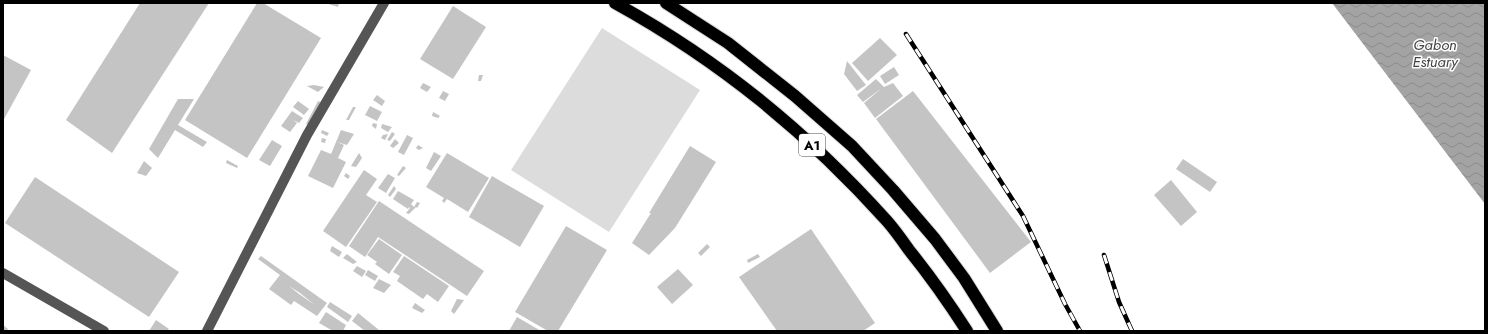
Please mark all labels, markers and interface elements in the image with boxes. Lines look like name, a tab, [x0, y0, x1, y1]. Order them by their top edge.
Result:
water label: Gabon Estuary	[1412, 34, 1459, 73]
road number: A1	[799, 134, 825, 156]

